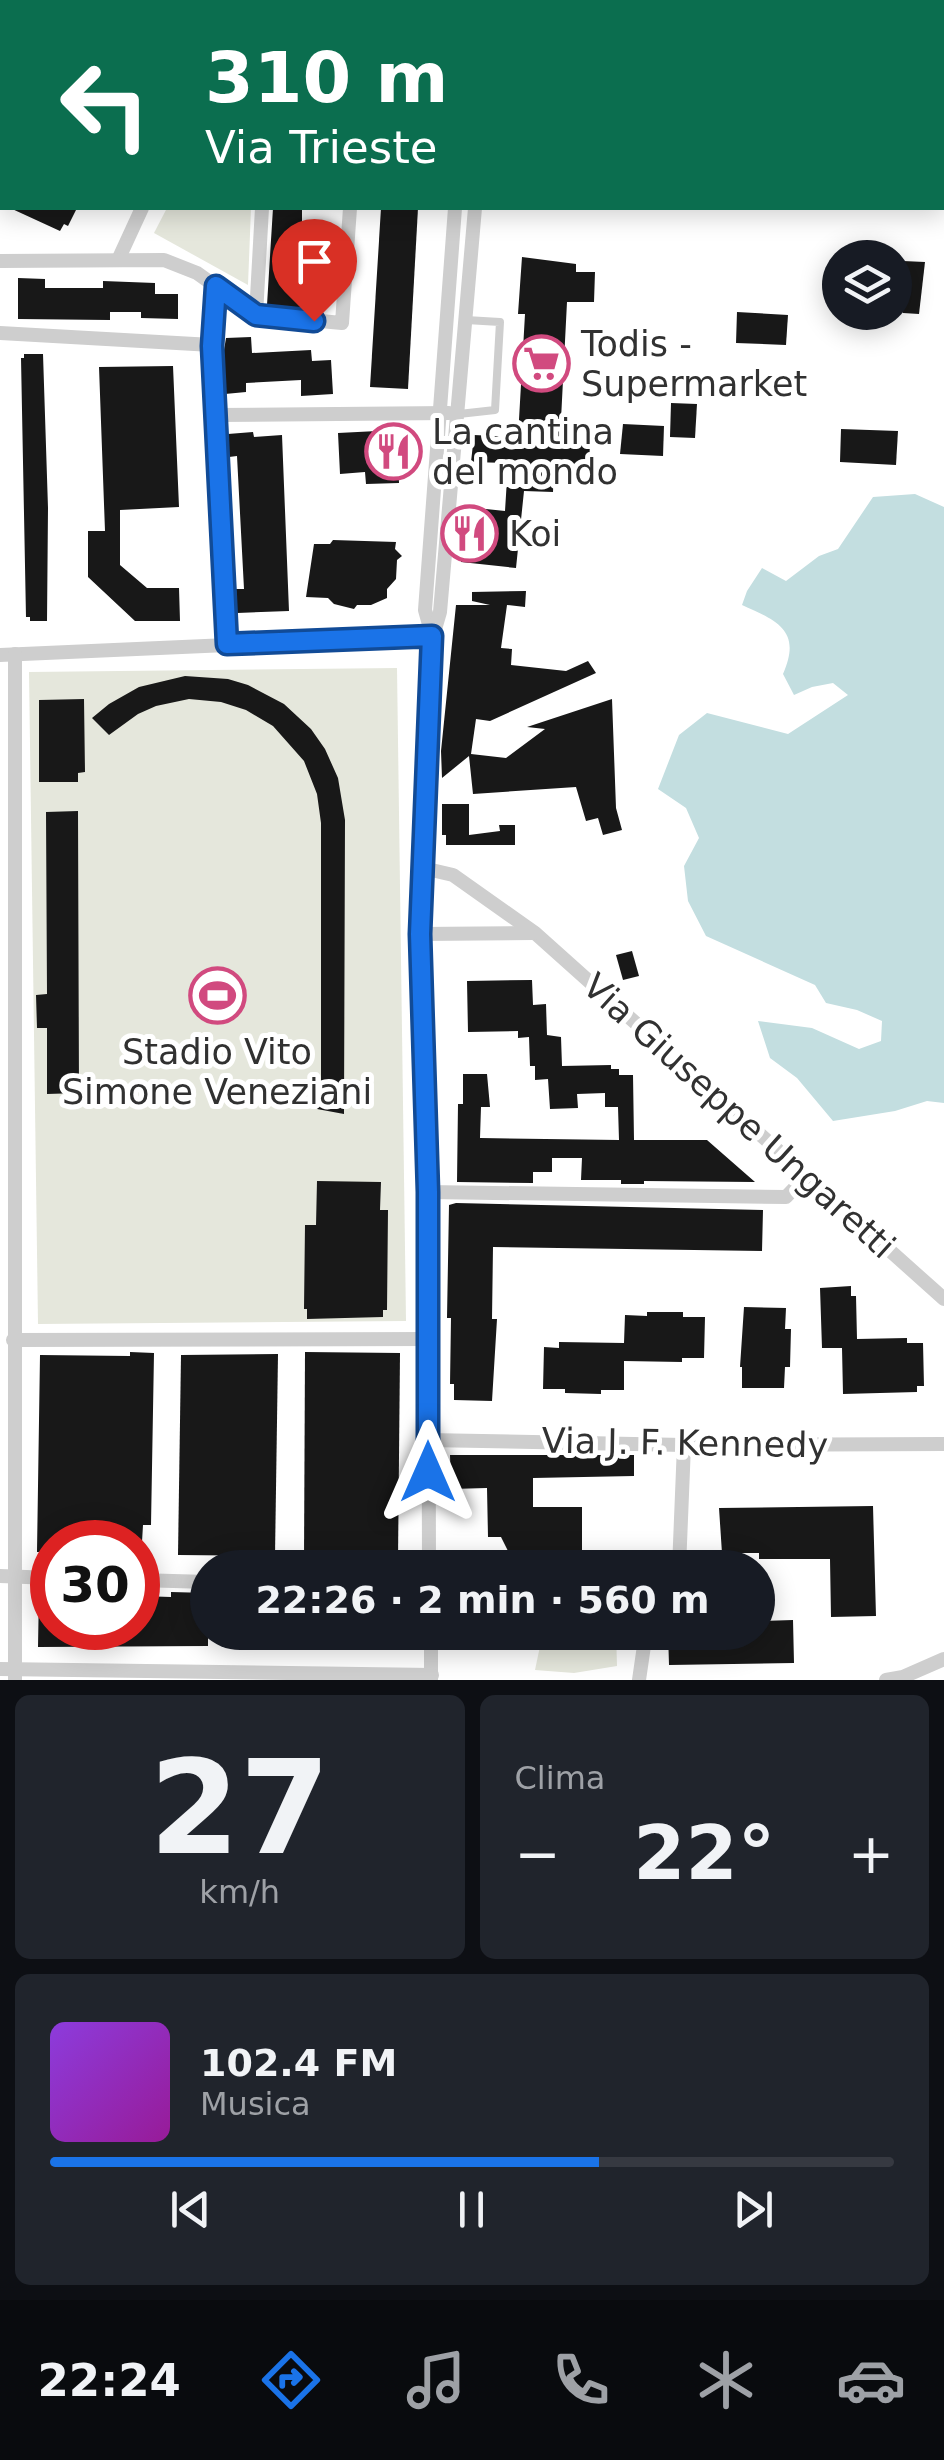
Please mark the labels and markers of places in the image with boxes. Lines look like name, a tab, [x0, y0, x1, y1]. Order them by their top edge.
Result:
pin	[272, 219, 357, 322]
place label: Todis - Supermarket	[580, 324, 807, 404]
supermarket icon: Todis - Supermarket	[512, 334, 572, 394]
place label: La cantina del mondo	[432, 412, 618, 492]
restaurant icon: La cantina del mondo	[363, 422, 423, 482]
restaurant icon: Koi	[440, 504, 500, 564]
place label: Koi	[509, 514, 561, 554]
sports icon: Stadio Vito Simone Veneziani	[187, 966, 247, 1026]
place label: Stadio Vito Simone Veneziani	[62, 1032, 372, 1112]

